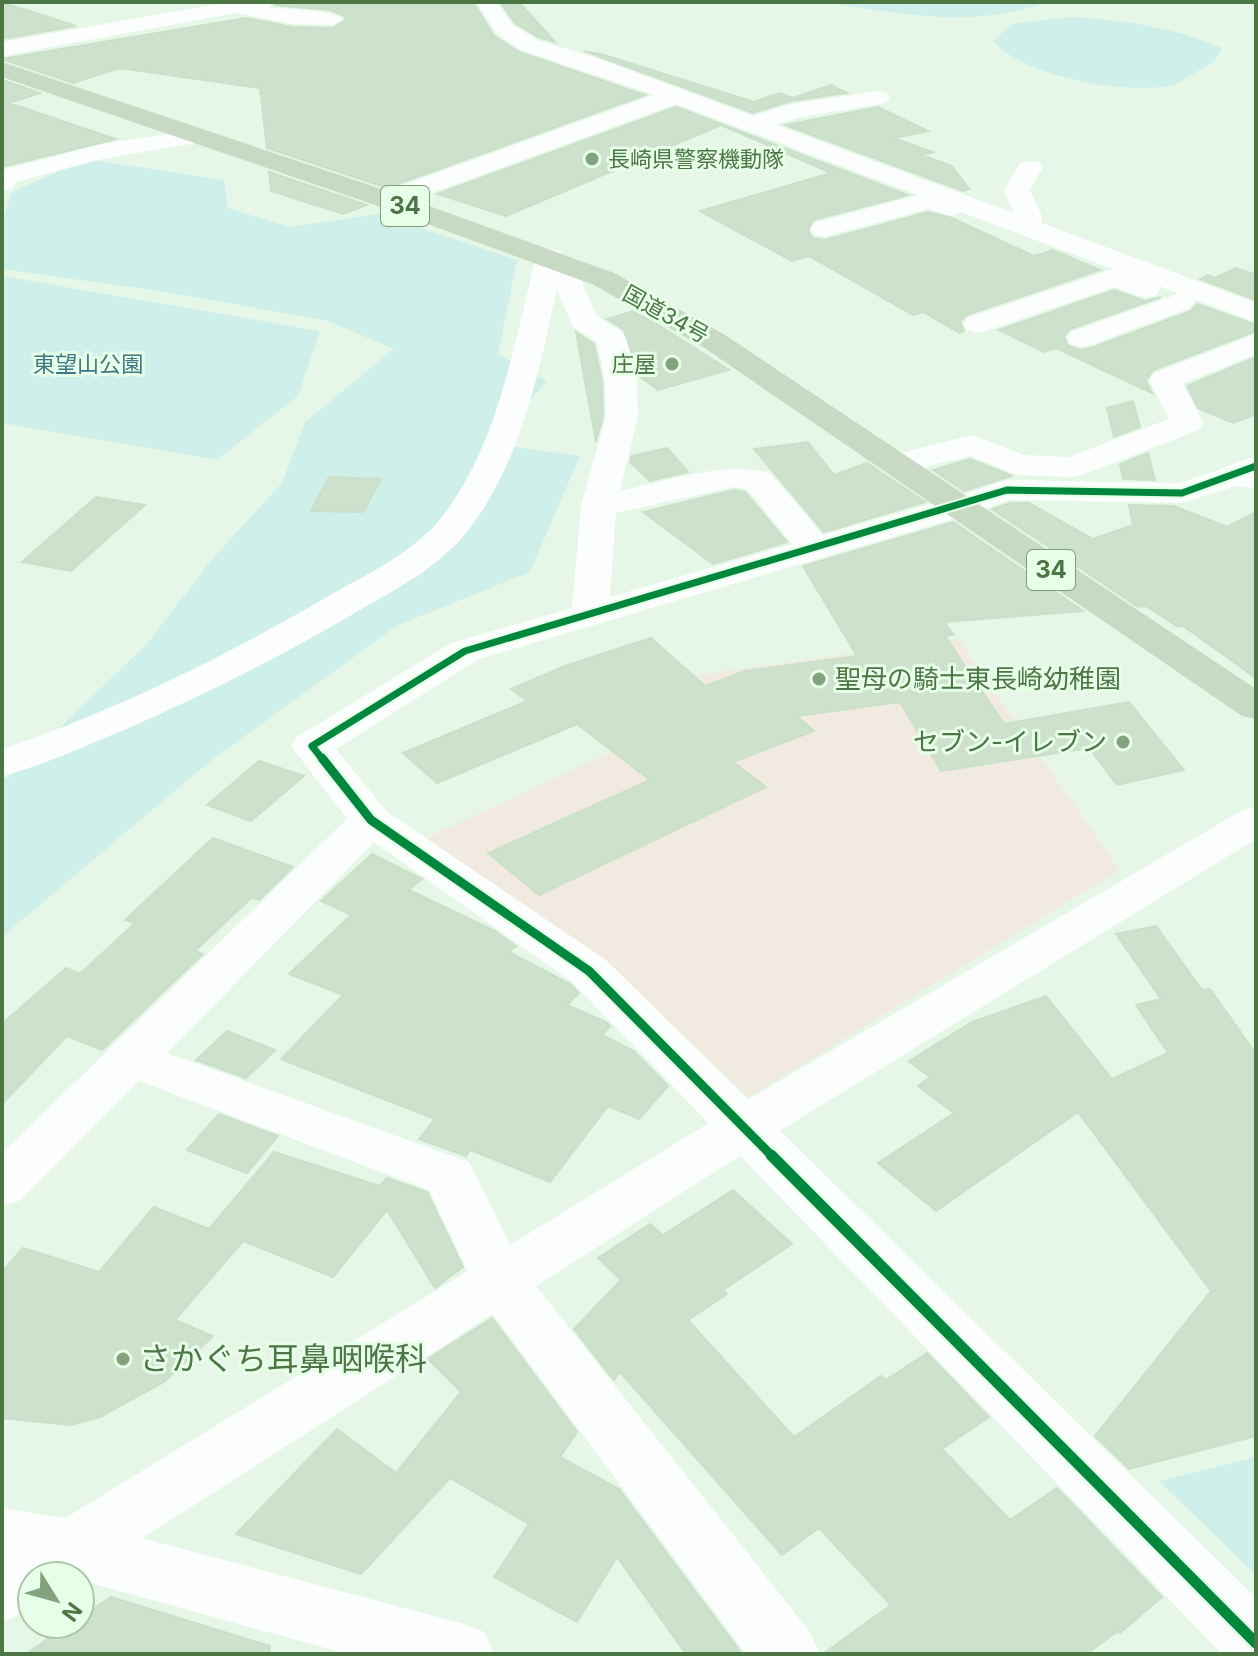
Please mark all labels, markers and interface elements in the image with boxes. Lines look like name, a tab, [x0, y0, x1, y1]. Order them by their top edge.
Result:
place label: 長崎県警察機動隊	[608, 146, 784, 172]
marker: 長崎県警察機動隊	[583, 150, 601, 168]
road number: 34	[381, 186, 429, 226]
street label: 国道34号	[619, 280, 713, 348]
park label: 東望山公園	[33, 351, 143, 377]
place label: 庄屋	[612, 351, 656, 377]
marker: 庄屋	[663, 355, 681, 373]
road number: 34	[1027, 550, 1075, 590]
place label: 聖母の騎士東長崎幼稚園	[835, 663, 1121, 694]
marker: 聖母の騎士東長崎幼稚園	[810, 670, 828, 688]
place label: セブン-イレブン	[913, 726, 1107, 757]
marker: セブン-イレブン	[1114, 733, 1132, 751]
place label: さかぐち耳鼻咽喉科	[139, 1339, 427, 1378]
marker: さかぐち耳鼻咽喉科	[114, 1350, 132, 1368]
north arrow	[16, 1560, 96, 1640]
text: N	[57, 1598, 87, 1627]

